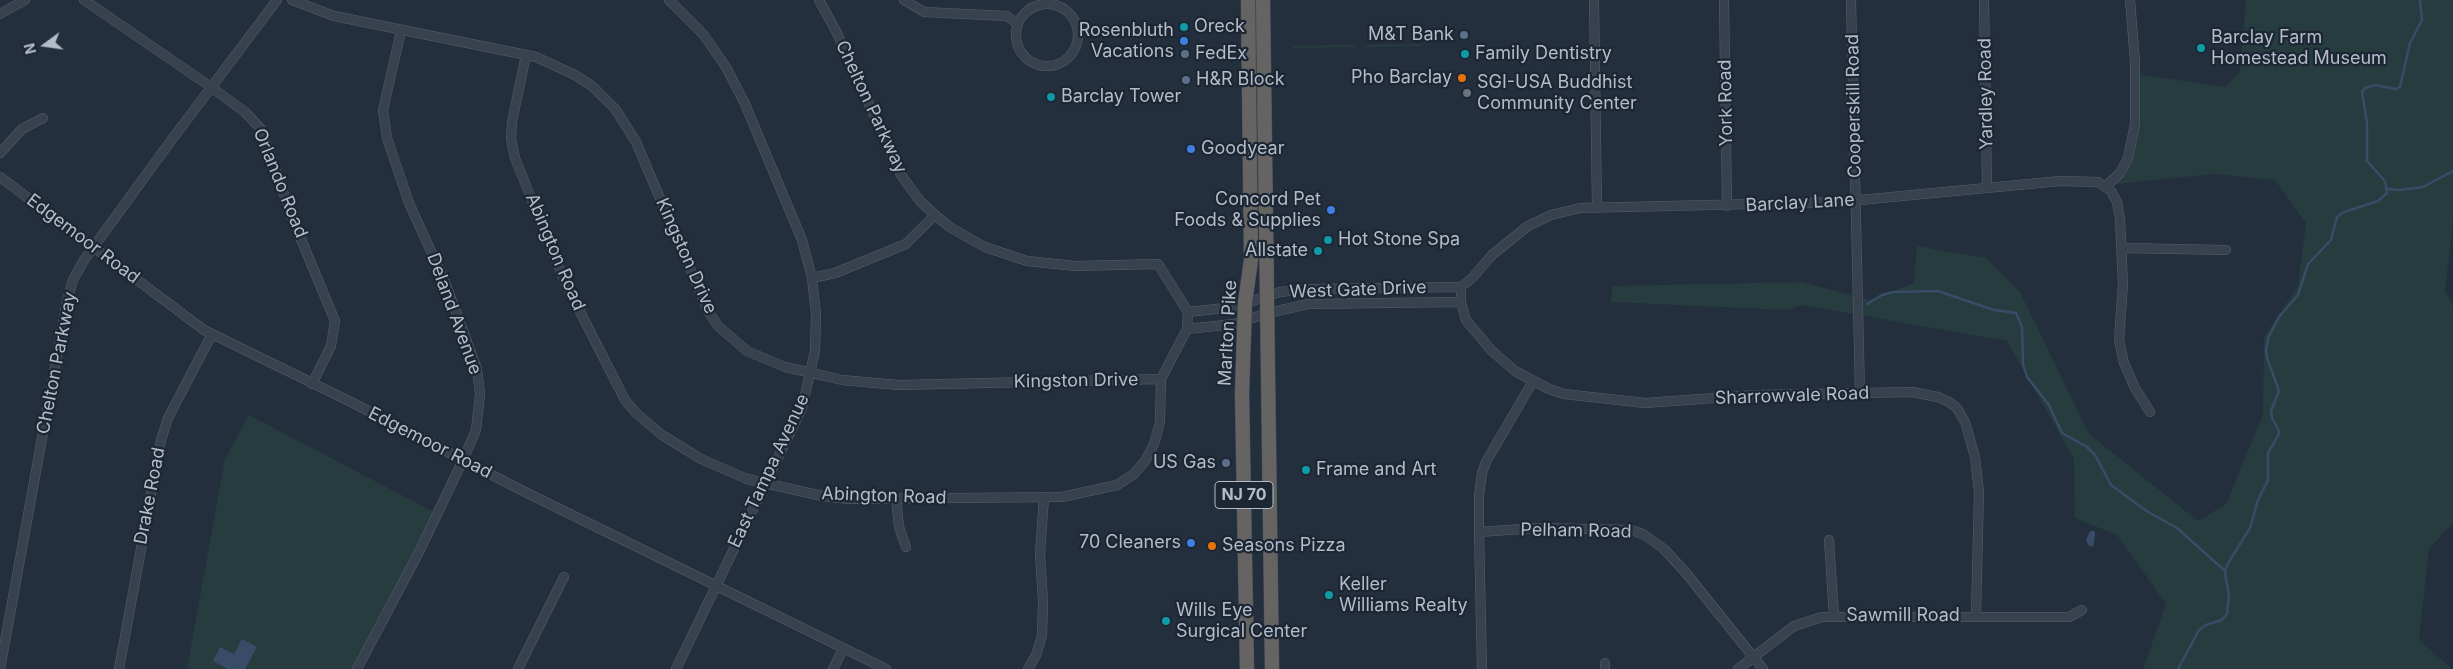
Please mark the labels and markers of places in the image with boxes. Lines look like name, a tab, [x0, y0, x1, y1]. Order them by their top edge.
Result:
place label: Oreck	[1194, 16, 1245, 38]
place label: Rosenbluth Vacations	[1079, 20, 1174, 62]
marker: Oreck	[1178, 21, 1190, 33]
place label: M&T Bank	[1368, 24, 1454, 46]
place label: Barclay Farm Homestead Museum	[2211, 27, 2387, 70]
marker: M&T Bank	[1458, 29, 1470, 41]
marker: Rosenbluth Vacations	[1178, 35, 1190, 47]
marker: Barclay Farm Homestead Museum	[2195, 42, 2207, 54]
place label: FedEx	[1195, 43, 1247, 65]
place label: Family Dentistry	[1475, 43, 1612, 65]
marker: FedEx	[1179, 48, 1191, 60]
marker: Family Dentistry	[1459, 48, 1471, 60]
place label: Pho Barclay	[1351, 67, 1452, 89]
place label: H&R Block	[1196, 69, 1285, 91]
marker: Pho Barclay	[1456, 72, 1468, 84]
place label: SGI-USA Buddhist Community Center	[1477, 72, 1637, 115]
marker: H&R Block	[1180, 74, 1192, 86]
place label: Barclay Tower	[1061, 86, 1181, 108]
marker: SGI-USA Buddhist Community Center	[1461, 87, 1473, 99]
marker: Barclay Tower	[1045, 91, 1057, 103]
place label: Goodyear	[1201, 138, 1284, 160]
marker: Goodyear	[1185, 143, 1197, 155]
place label: Concord Pet Foods & Supplies	[1174, 189, 1321, 232]
marker: Concord Pet Foods & Supplies	[1325, 204, 1337, 216]
place label: Hot Stone Spa	[1338, 229, 1460, 251]
marker: Hot Stone Spa	[1322, 234, 1334, 246]
place label: Allstate	[1245, 240, 1308, 262]
marker: Allstate	[1312, 245, 1324, 257]
place label: US Gas	[1153, 452, 1216, 474]
marker: US Gas	[1220, 457, 1232, 469]
place label: Frame and Art	[1316, 459, 1436, 481]
marker: Frame and Art	[1300, 464, 1312, 476]
place label: 70 Cleaners	[1079, 532, 1181, 554]
place label: Seasons Pizza	[1222, 535, 1346, 557]
marker: 70 Cleaners	[1185, 537, 1197, 549]
marker: Seasons Pizza	[1206, 540, 1218, 552]
place label: Keller Williams Realty	[1339, 574, 1468, 616]
marker: Keller Williams Realty	[1323, 589, 1335, 601]
place label: Wills Eye Surgical Center	[1176, 600, 1307, 642]
marker: Wills Eye Surgical Center	[1160, 615, 1172, 627]

